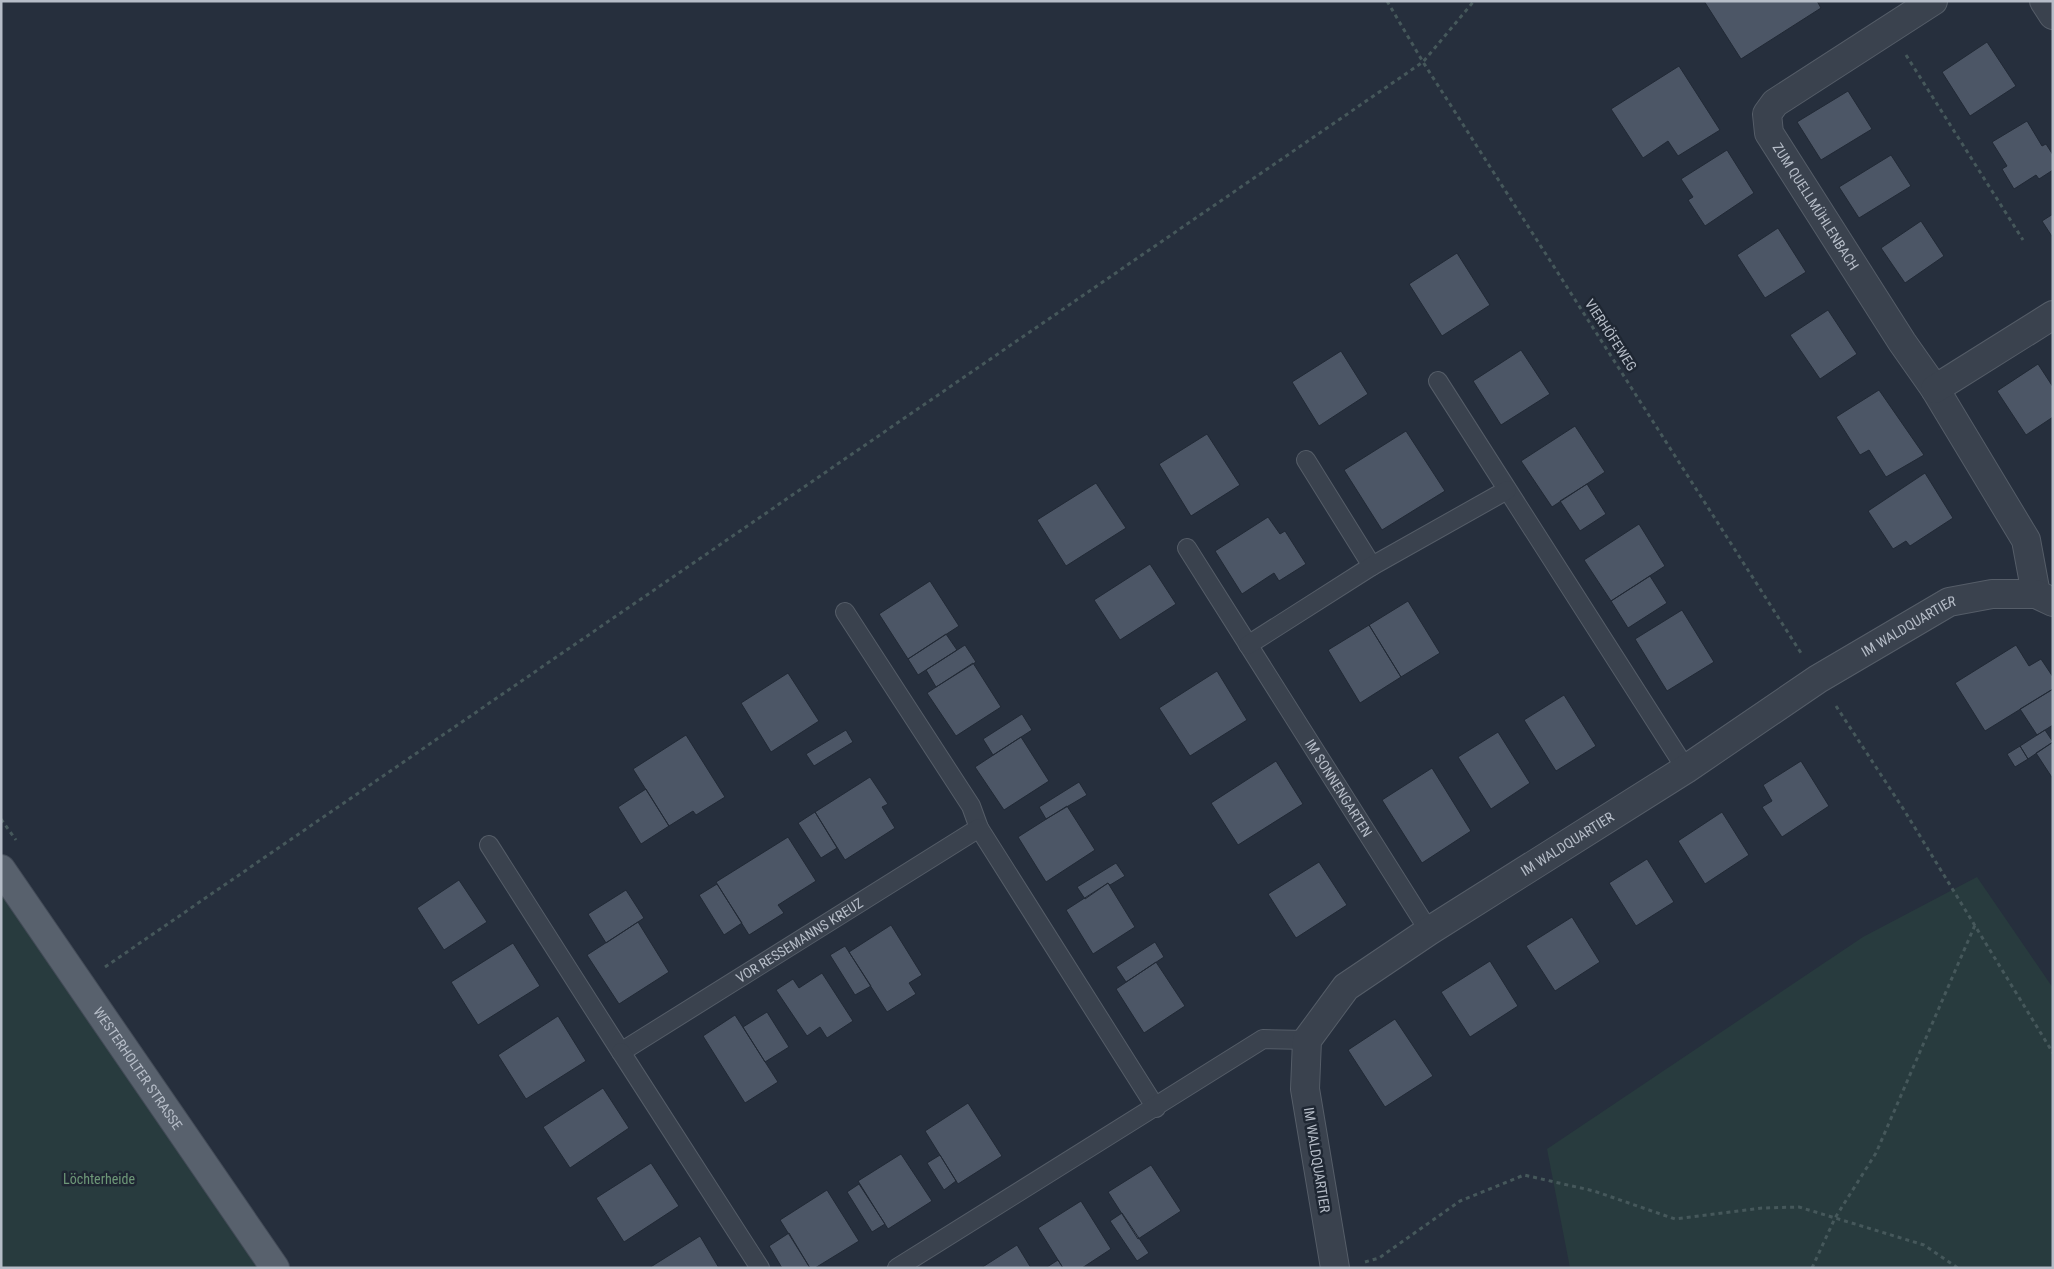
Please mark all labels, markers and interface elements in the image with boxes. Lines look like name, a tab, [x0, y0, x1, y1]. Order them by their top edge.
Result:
street label: ZUM QUELLMÜHLENBACH	[1770, 140, 1862, 273]
street label: VIERHÖFEWEG	[1582, 296, 1640, 374]
street label: IM WALDQUARTIER	[1858, 593, 1957, 660]
street label: IM SONNENGARTEN	[1302, 736, 1375, 840]
street label: IM WALDQUARTIER	[1518, 808, 1617, 879]
street label: VOR RESSEMANNS KREUZ	[733, 895, 866, 986]
street label: WESTERHOLTER STRASSE	[90, 1004, 186, 1133]
street label: IM WALDQUARTIER	[1301, 1106, 1333, 1214]
park label: Löchterheide	[63, 1171, 135, 1187]

